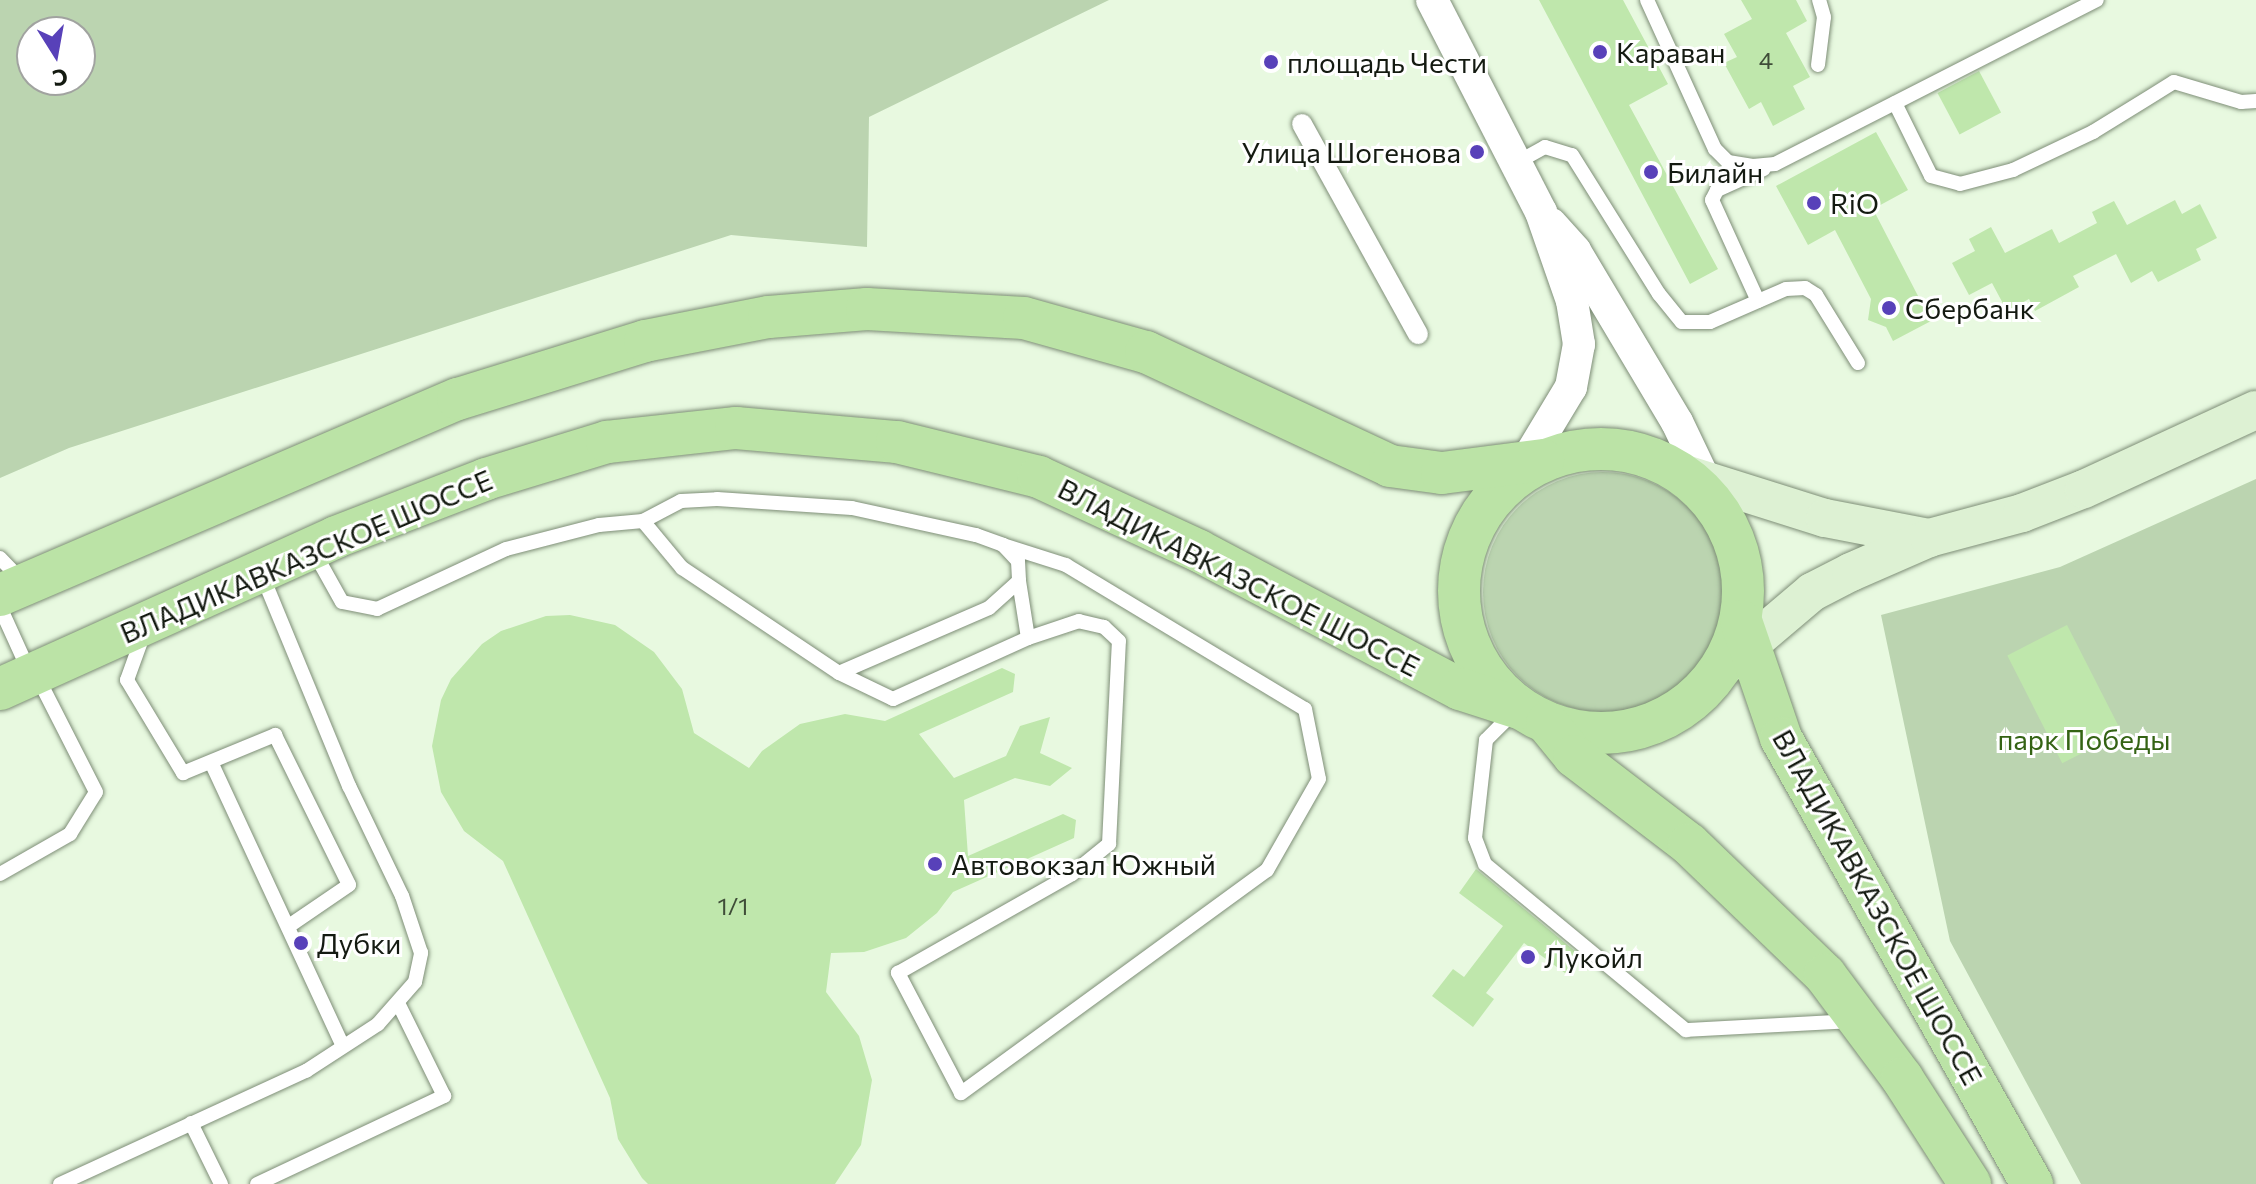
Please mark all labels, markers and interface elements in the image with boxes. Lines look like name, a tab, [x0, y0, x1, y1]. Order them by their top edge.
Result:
north arrow	[16, 16, 96, 96]
place label: Караван	[1616, 35, 1726, 69]
marker: Караван	[1591, 43, 1609, 61]
place label: площадь Чести	[1287, 45, 1487, 79]
house number: 4	[1759, 46, 1773, 74]
marker: площадь Чести	[1262, 53, 1280, 71]
text: С	[50, 63, 70, 93]
place label: Улица Шогенова	[1242, 135, 1461, 169]
marker: Улица Шогенова	[1468, 143, 1486, 161]
place label: Билайн	[1667, 155, 1763, 189]
marker: Билайн	[1642, 163, 1660, 181]
place label: RiO	[1830, 186, 1879, 220]
marker: RiO	[1805, 194, 1823, 212]
place label: Сбербанк	[1905, 291, 2035, 325]
marker: Сбербанк	[1880, 299, 1898, 317]
street label: ВЛАДИКАВКАЗСКОЕ ШОССЕ	[115, 462, 497, 650]
street label: ВЛАДИКАВКАЗСКОЕ ШОССЕ	[1053, 471, 1425, 683]
park label: парк Победы	[1997, 722, 2171, 756]
street label: ВЛАДИКАВКАЗСКОЕ ШОССЕ	[1766, 724, 1990, 1090]
place label: Автовокзал Южный	[951, 847, 1216, 881]
marker: Автовокзал Южный	[926, 855, 944, 873]
house number: 1/1	[717, 892, 749, 920]
place label: Дубки	[317, 926, 401, 960]
marker: Дубки	[292, 934, 310, 952]
place label: Лукойл	[1544, 940, 1643, 974]
marker: Лукойл	[1519, 948, 1537, 966]

